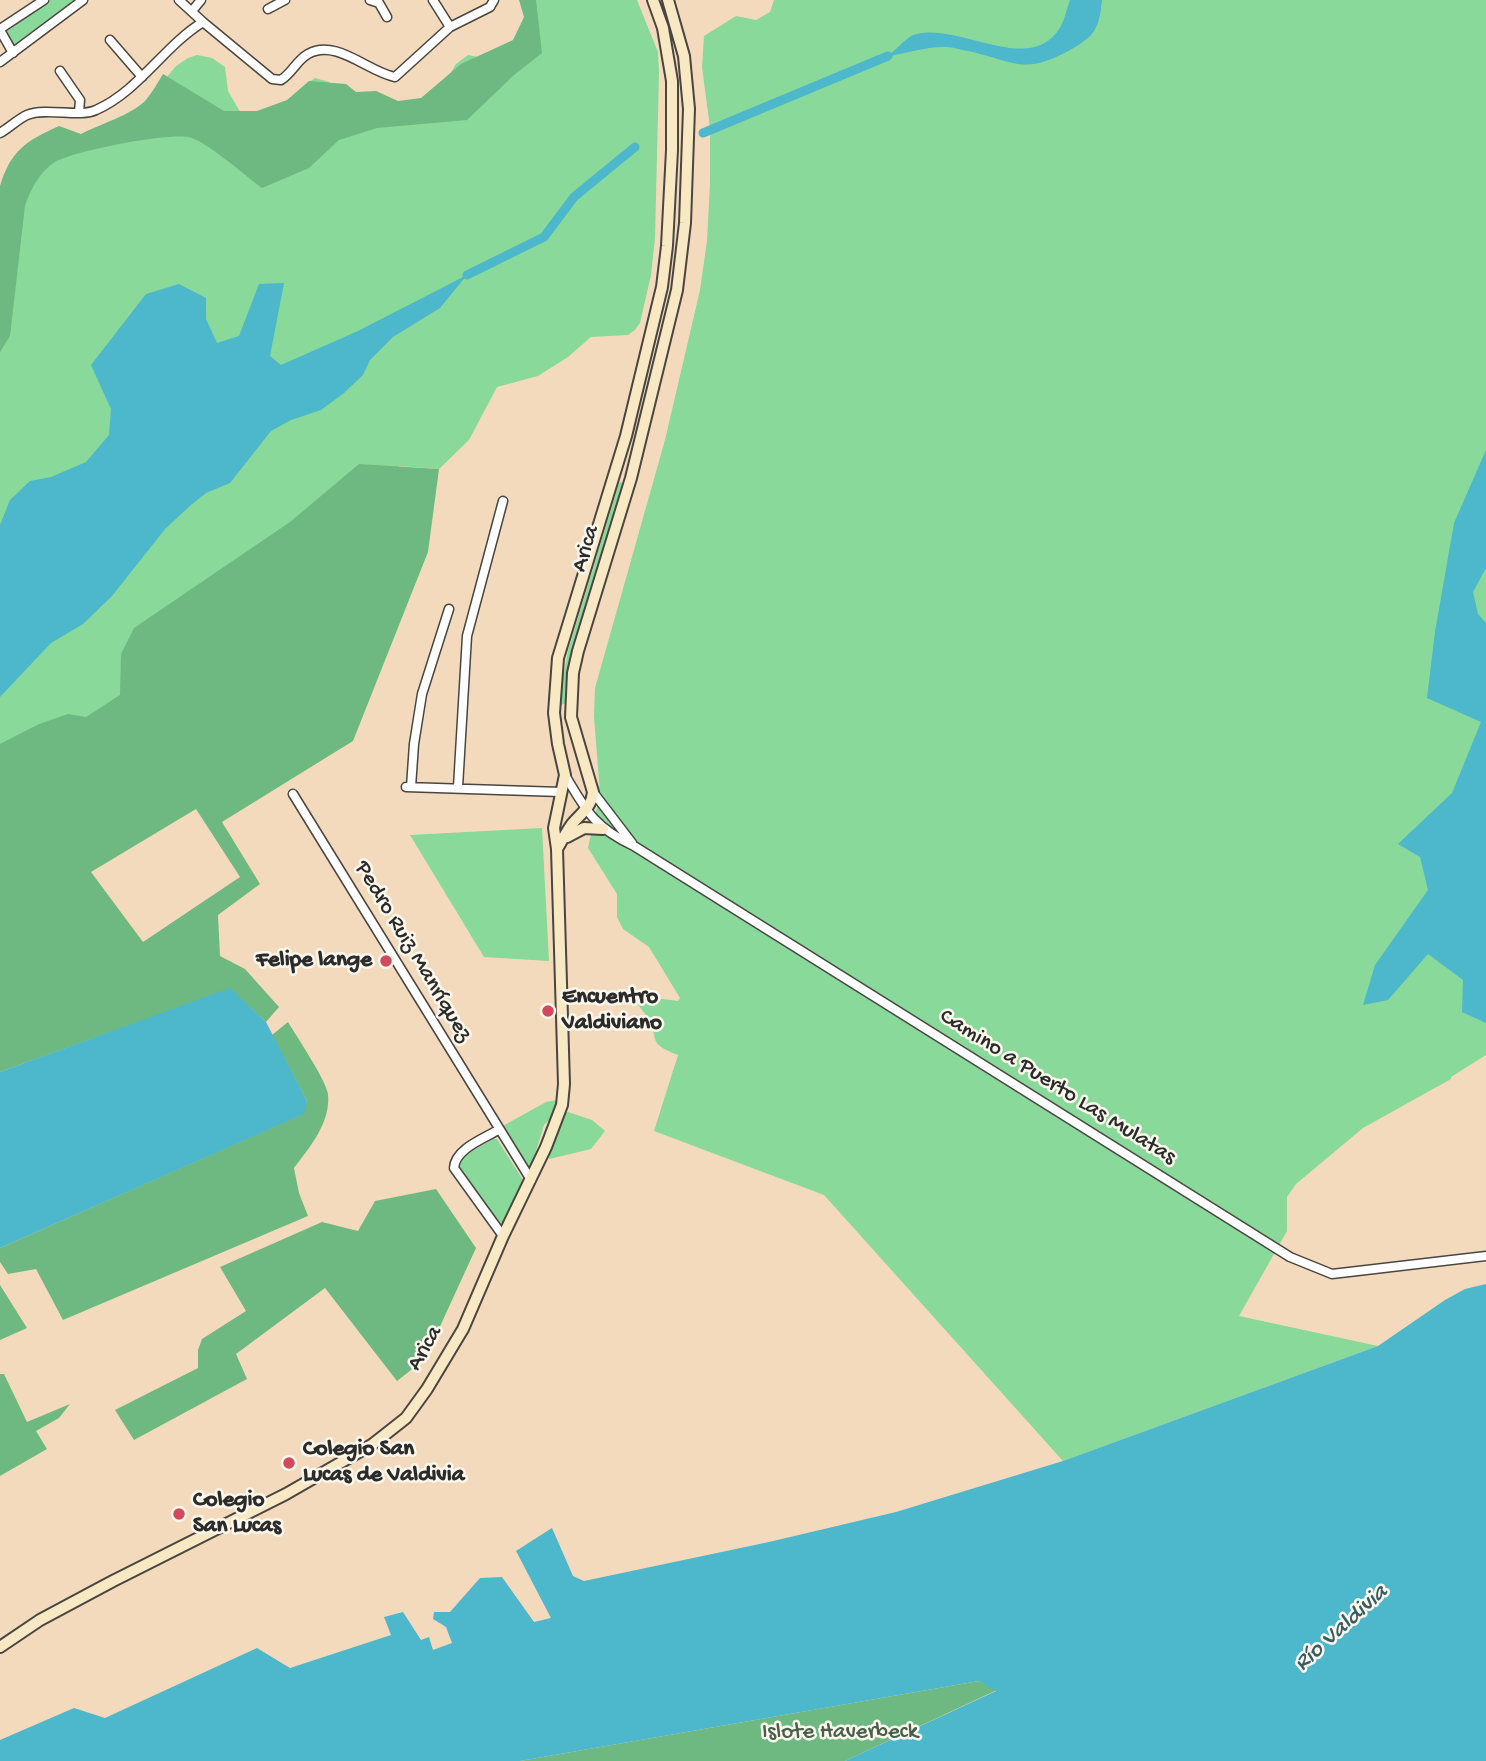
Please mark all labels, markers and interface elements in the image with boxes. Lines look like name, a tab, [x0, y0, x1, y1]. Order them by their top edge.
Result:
street label: Arica	[567, 522, 607, 576]
street label: Pedro Ruiz Manríquez	[347, 856, 477, 1048]
place label: Felipe lange	[256, 947, 372, 975]
marker: Felipe lange	[378, 953, 394, 969]
place label: Encuentro Valdiviano	[562, 984, 662, 1038]
marker: Encuentro Valdiviano	[540, 1003, 556, 1019]
street label: Camino a Puerto Las Mulatas	[934, 1004, 1180, 1172]
street label: Arica	[402, 1322, 450, 1376]
place label: Colegio San Lucas de Valdivia	[303, 1436, 464, 1490]
marker: Colegio San Lucas de Valdivia	[281, 1455, 297, 1471]
place label: Colegio San Lucas	[193, 1487, 281, 1541]
marker: Colegio San Lucas	[171, 1506, 187, 1522]
water label: Río Valdivia	[1289, 1579, 1395, 1679]
park label: Islote Haverbeck	[762, 1719, 918, 1747]

